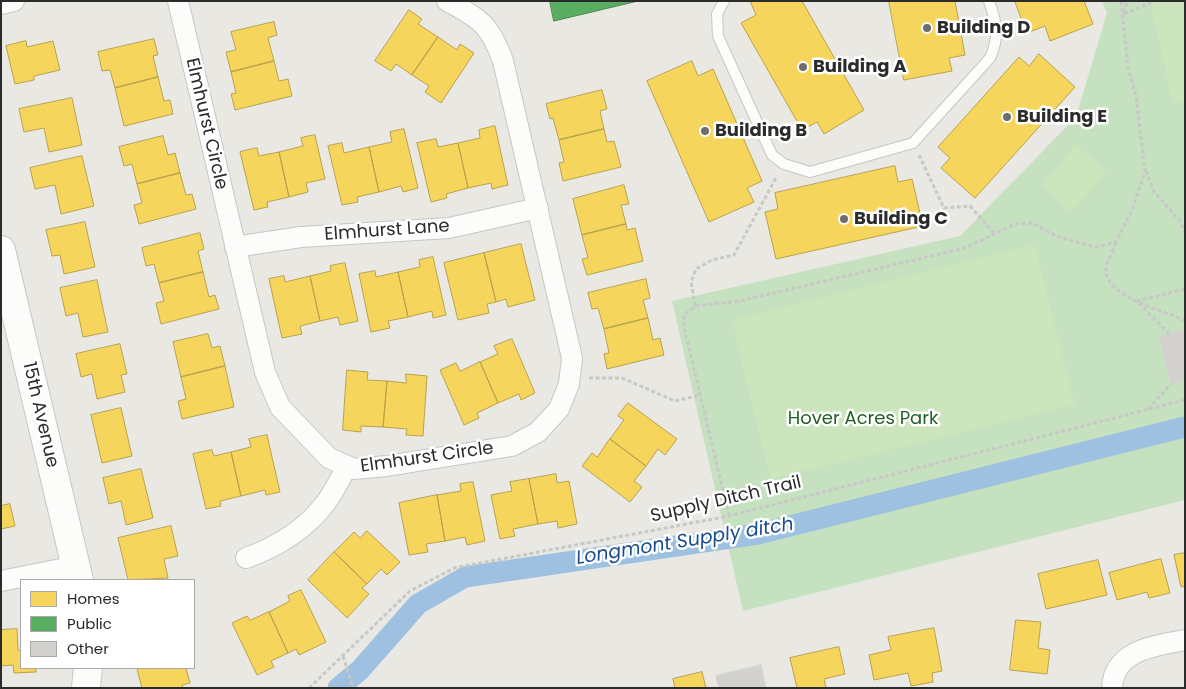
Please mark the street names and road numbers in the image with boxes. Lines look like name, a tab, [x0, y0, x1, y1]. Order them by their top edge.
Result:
street label: Elmhurst Circle	[180, 56, 232, 192]
street label: Elmhurst Lane	[324, 216, 450, 246]
street label: 15th Avenue	[17, 360, 63, 470]
street label: Elmhurst Circle	[359, 438, 495, 478]
street label: Supply Ditch Trail	[648, 472, 804, 528]

